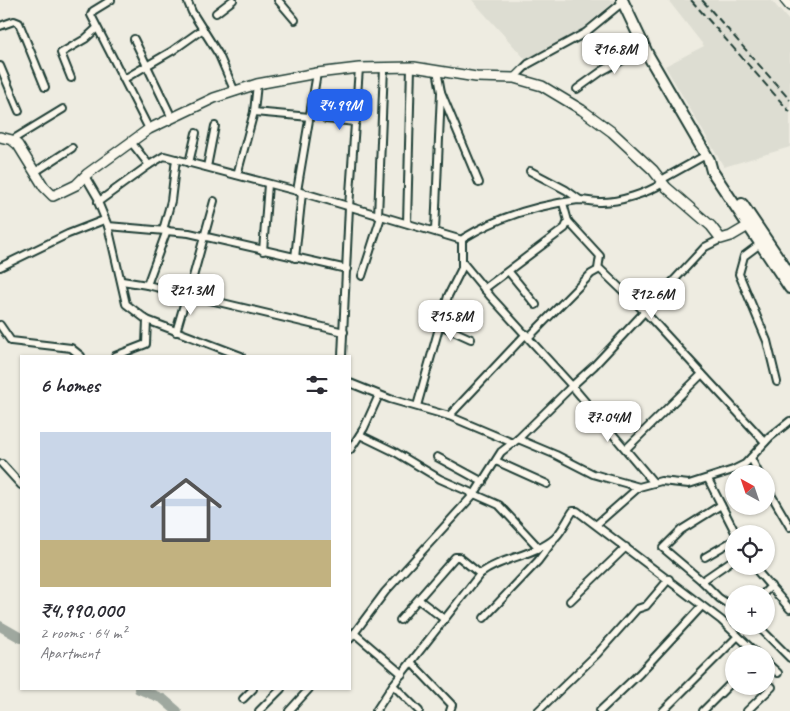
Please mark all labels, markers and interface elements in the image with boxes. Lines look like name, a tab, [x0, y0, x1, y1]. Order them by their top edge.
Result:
pin: ₹16.8M	[574, 32, 656, 75]
text: ₹16.8M	[593, 39, 637, 59]
pin: ₹4.99M	[299, 88, 381, 131]
text: ₹4.99M	[318, 95, 362, 115]
pin: ₹21.3M	[150, 274, 232, 316]
pin: ₹12.6M	[611, 278, 693, 320]
text: ₹21.3M	[169, 280, 213, 300]
text: ₹12.6M	[630, 284, 674, 304]
pin: ₹15.8M	[410, 300, 492, 342]
text: ₹15.8M	[429, 306, 473, 326]
icon: filters	[303, 371, 331, 399]
text: 6 homes	[40, 372, 100, 398]
pin: ₹7.04M	[567, 400, 649, 443]
text: ₹7.04M	[586, 407, 630, 427]
icon: home	[141, 465, 231, 555]
north arrow	[725, 465, 775, 515]
map controls	[725, 465, 775, 695]
button: locate	[725, 525, 775, 575]
button: +	[725, 585, 775, 635]
text: ₹4,990,000	[40, 597, 123, 623]
text: 2 rooms · 64 m²	[40, 623, 126, 643]
text: Apartment	[40, 643, 99, 663]
button: −	[725, 645, 775, 695]

